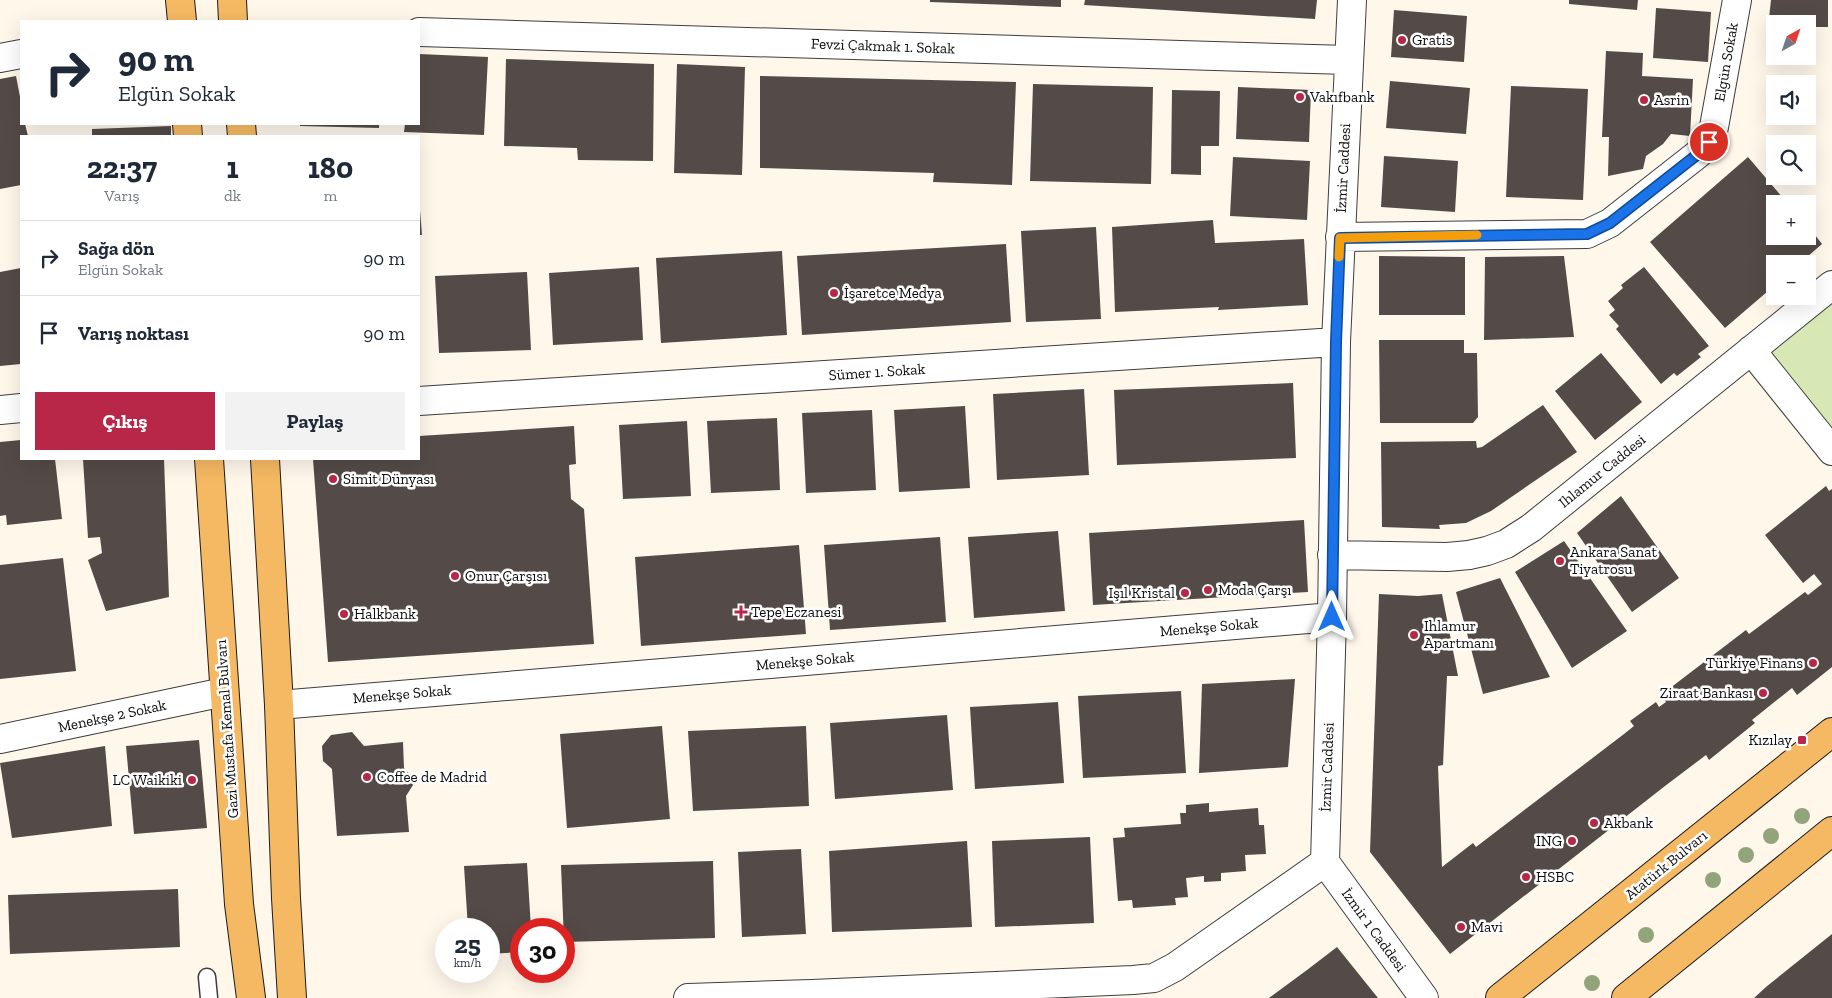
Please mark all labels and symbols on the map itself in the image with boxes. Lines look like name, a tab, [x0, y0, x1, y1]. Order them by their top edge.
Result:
north arrow	[1766, 15, 1816, 65]
street label: Elgün Sokak	[1710, 21, 1742, 103]
place label: Gratis	[1412, 31, 1452, 49]
street label: Fevzi Çakmak 1. Sokak	[811, 34, 955, 58]
marker: Gratis	[1396, 34, 1408, 46]
place label: Vakıfbank	[1309, 88, 1375, 106]
marker: Vakıfbank	[1294, 91, 1306, 103]
place label: Asrin	[1654, 91, 1690, 109]
marker: Asrin	[1638, 94, 1650, 106]
pin	[1688, 121, 1730, 163]
street label: İzmir Caddesi	[1332, 123, 1354, 213]
place label: İşaretce Medya	[844, 284, 942, 302]
marker: İşaretce Medya	[828, 287, 840, 299]
street label: Sümer 1. Sokak	[828, 360, 926, 384]
street label: Ihlamur Caddesi	[1555, 430, 1649, 512]
place label: Simit Dünyası	[343, 470, 434, 488]
marker: Simit Dünyası	[327, 473, 339, 485]
place label: Ankara Sanat Tiyatrosu	[1570, 543, 1657, 578]
marker: Ankara Sanat Tiyatrosu	[1554, 555, 1566, 567]
place label: Onur Çarşısı	[465, 567, 547, 585]
marker: Onur Çarşısı	[449, 570, 461, 582]
place label: Moda Çarşı	[1218, 581, 1291, 599]
place label: Işıl Kristal	[1109, 584, 1175, 602]
marker: Moda Çarşı	[1202, 584, 1214, 596]
marker: Işıl Kristal	[1179, 587, 1191, 599]
position arrow	[1305, 590, 1357, 642]
place label: Tepe Eczanesi	[751, 603, 841, 621]
place label: Halkbank	[354, 605, 416, 623]
marker: Tepe Eczanesi	[735, 606, 747, 618]
marker: Halkbank	[338, 608, 350, 620]
street label: Menekşe Sokak	[1159, 614, 1259, 640]
place label: Ihlamur Apartmanı	[1424, 617, 1494, 652]
marker: Ihlamur Apartmanı	[1408, 629, 1420, 641]
street label: Gazi Mustafa Kemal Bulvarı	[212, 639, 242, 819]
street label: Menekşe Sokak	[755, 648, 855, 674]
place label: Türkiye Finans	[1706, 654, 1803, 672]
marker: Türkiye Finans	[1807, 657, 1819, 669]
street label: Menekşe Sokak	[352, 681, 452, 707]
place label: Ziraat Bankası	[1660, 684, 1753, 702]
marker: Ziraat Bankası	[1757, 687, 1769, 699]
street label: Menekşe 2 Sokak	[56, 696, 168, 736]
street label: İzmir Caddesi	[1316, 722, 1338, 812]
place label: Kızılay	[1748, 731, 1792, 749]
marker: Kızılay	[1796, 734, 1808, 746]
place label: Coffee de Madrid	[377, 768, 488, 786]
place label: LC Waikiki	[112, 771, 182, 789]
marker: Coffee de Madrid	[361, 771, 373, 783]
marker: LC Waikiki	[186, 774, 198, 786]
place label: Akbank	[1604, 814, 1653, 832]
marker: Akbank	[1588, 817, 1600, 829]
street label: Atatürk Bulvarı	[1621, 826, 1711, 904]
place label: ING	[1536, 832, 1562, 850]
marker: ING	[1566, 835, 1578, 847]
place label: HSBC	[1536, 868, 1574, 886]
marker: HSBC	[1520, 871, 1532, 883]
street label: İzmir 1 Caddesi	[1338, 885, 1410, 975]
speed limit sign: 30	[510, 918, 575, 983]
place label: Mavi	[1471, 918, 1503, 936]
marker: Mavi	[1455, 921, 1467, 933]

